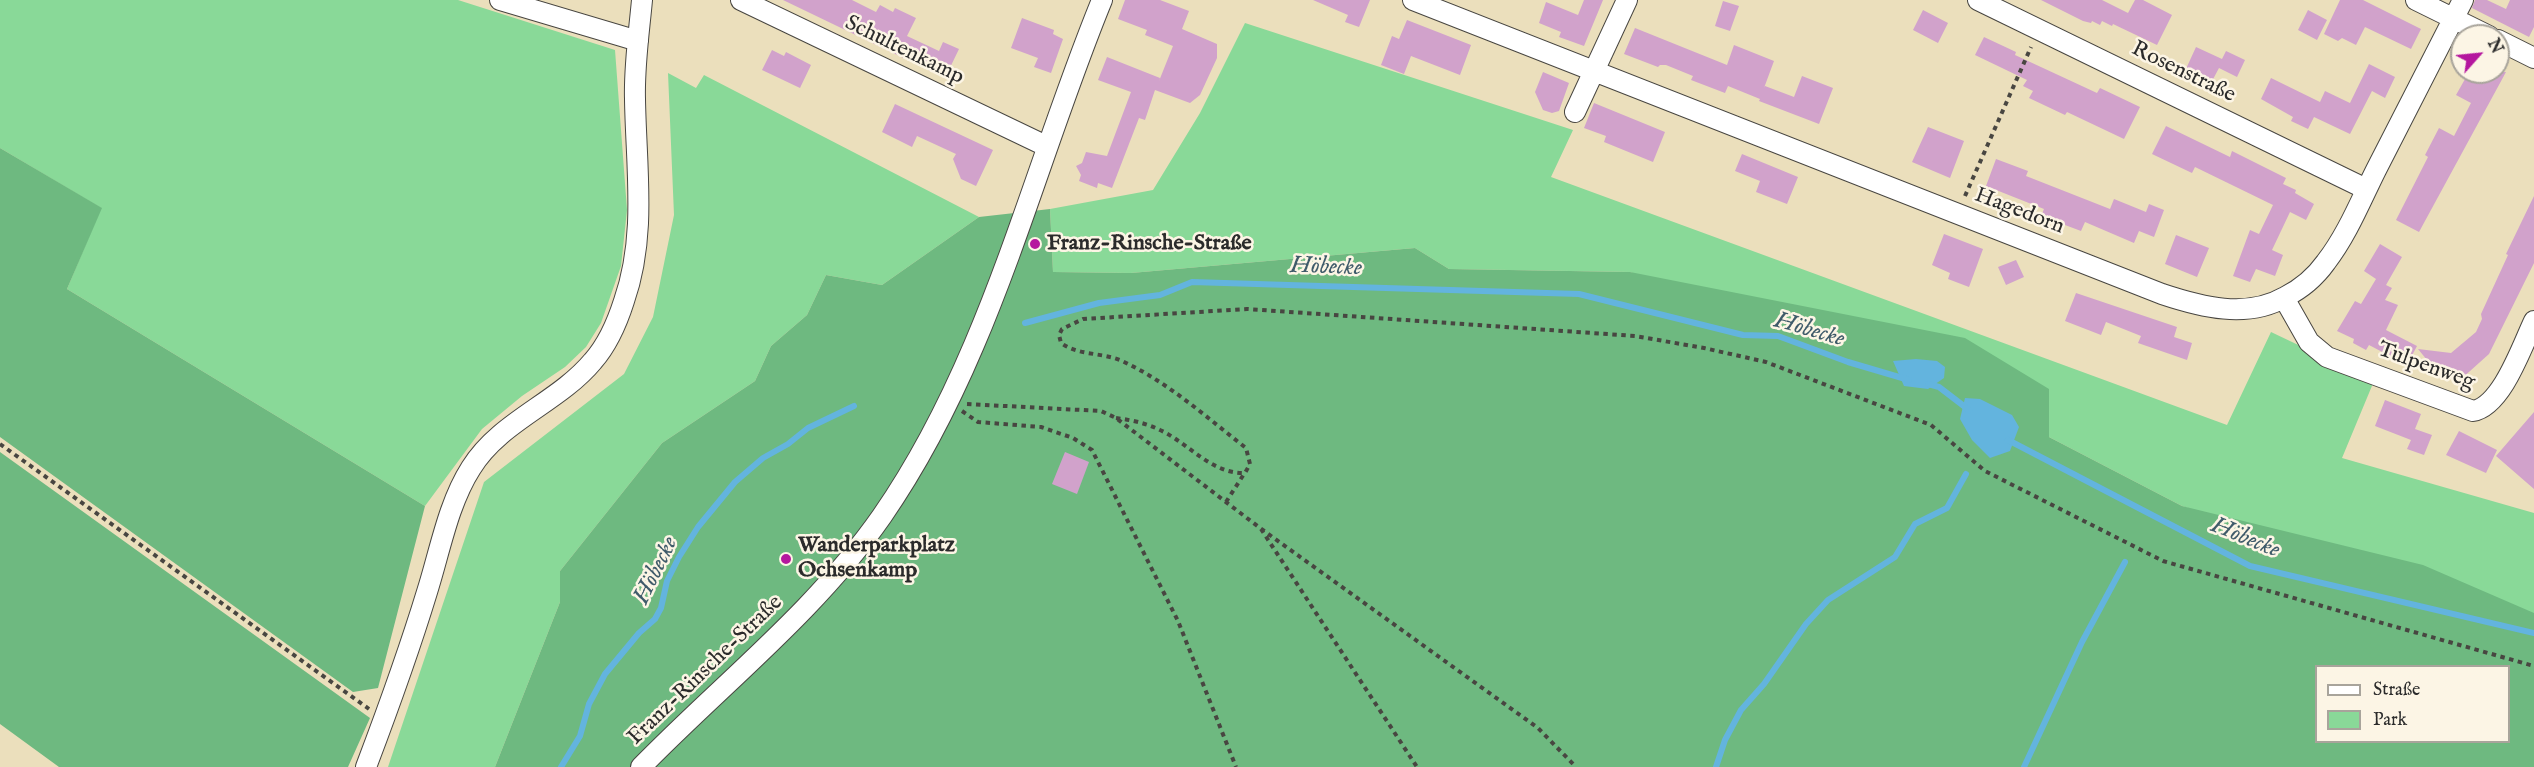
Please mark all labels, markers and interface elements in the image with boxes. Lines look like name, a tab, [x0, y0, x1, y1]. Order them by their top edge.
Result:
street label: Schultenkamp	[840, 11, 968, 91]
north arrow	[2450, 24, 2510, 84]
text: N	[2482, 36, 2506, 57]
street label: Rosenstraße	[2127, 37, 2239, 109]
street label: Hagedorn	[1971, 183, 2067, 241]
place label: Franz-Rinsche-Straße	[1047, 231, 1252, 257]
marker: Franz-Rinsche-Straße	[1028, 237, 1042, 251]
water label: Höbecke	[1290, 252, 1362, 284]
water label: Höbecke	[1771, 307, 1847, 355]
street label: Tulpenweg	[2374, 337, 2478, 397]
water label: Höbecke	[2206, 512, 2284, 566]
water label: Höbecke	[628, 532, 686, 610]
place label: Wanderparkplatz Ochsenkamp	[798, 533, 955, 584]
marker: Wanderparkplatz Ochsenkamp	[779, 552, 793, 566]
street label: Franz-Rinsche-Straße	[623, 590, 789, 752]
legend	[2315, 665, 2510, 743]
text: Straße	[2373, 679, 2420, 702]
text: Park	[2373, 709, 2407, 732]

